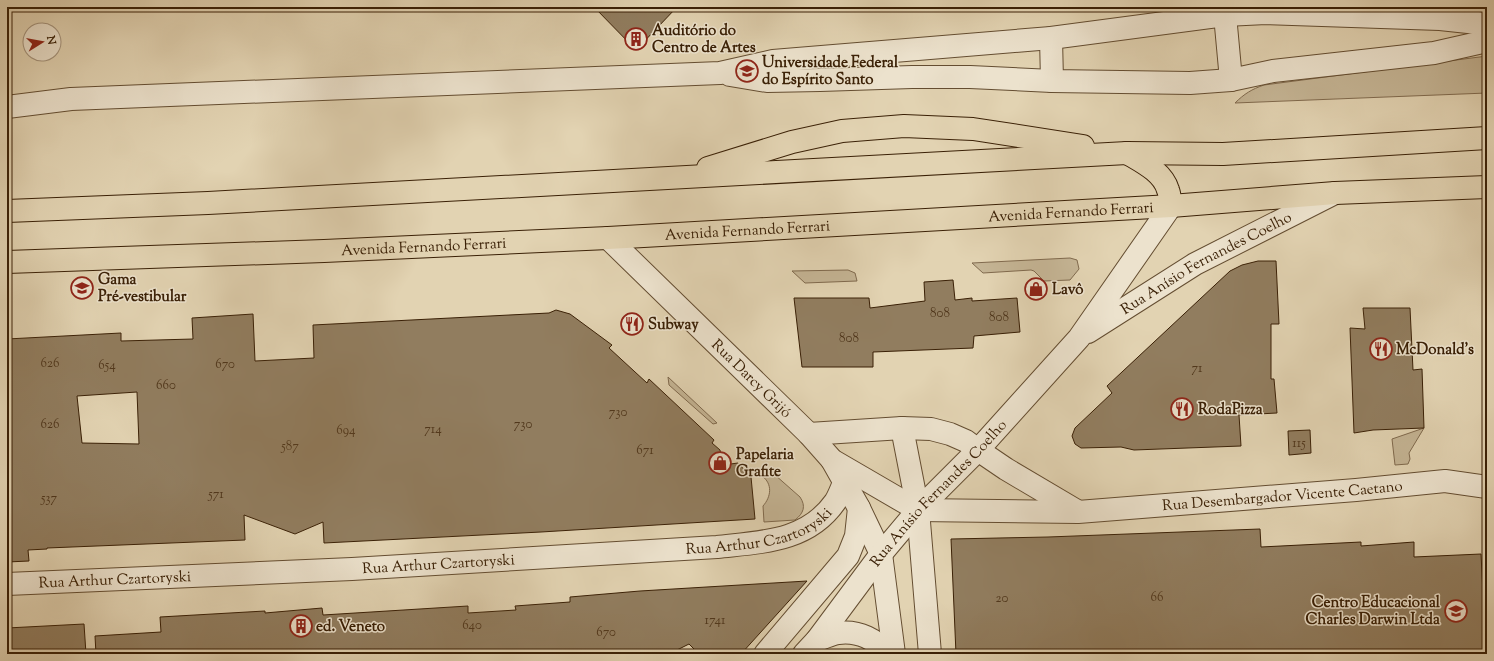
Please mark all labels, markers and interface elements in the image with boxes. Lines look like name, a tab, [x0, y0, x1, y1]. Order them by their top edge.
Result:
place label: Auditório do Centro de Artes	[652, 21, 756, 59]
north arrow	[22, 22, 62, 62]
building icon: Auditório do Centro de Artes	[623, 26, 649, 52]
text: N	[42, 33, 60, 46]
place label: Universidade Federal do Espírito Santo	[762, 53, 899, 91]
school or university icon: Universidade Federal do Espírito Santo	[734, 58, 760, 84]
street label: Avenida Fernando Ferrari	[988, 198, 1154, 228]
street label: Rua Anísio Fernandes Coelho	[1117, 208, 1296, 321]
street label: Avenida Fernando Ferrari	[664, 216, 831, 247]
street label: Avenida Fernando Ferrari	[341, 234, 507, 262]
place label: Gama Pré-vestibular	[98, 270, 187, 308]
school or university icon: Gama Pré-vestibular	[69, 275, 95, 301]
shop icon: Lavô	[1023, 276, 1049, 302]
place label: Lavô	[1052, 280, 1083, 301]
house number: 808	[930, 305, 950, 323]
house number: 808	[989, 309, 1009, 327]
restaurant icon: Subway	[619, 311, 645, 337]
place label: Subway	[648, 315, 699, 336]
house number: 808	[839, 330, 859, 348]
street label: Rua Darcy Grijó	[706, 335, 796, 424]
restaurant icon: McDonald's	[1368, 336, 1394, 362]
place label: McDonald's	[1396, 340, 1474, 361]
house number: 626	[41, 355, 59, 373]
house number: 670	[215, 356, 235, 374]
house number: 654	[98, 357, 116, 375]
house number: 71	[1192, 360, 1203, 378]
house number: 660	[156, 377, 176, 395]
restaurant icon: RodaPizza	[1169, 396, 1195, 422]
place label: RodaPizza	[1198, 400, 1263, 421]
house number: 730	[609, 404, 627, 422]
house number: 626	[41, 416, 59, 434]
house number: 730	[514, 416, 532, 434]
street label: Rua Anísio Fernandes Coelho	[866, 416, 1012, 572]
house number: 714	[424, 421, 442, 439]
house number: 694	[336, 422, 356, 440]
house number: 115	[1292, 435, 1306, 453]
house number: 587	[280, 438, 299, 456]
house number: 671	[636, 442, 654, 460]
place label: Papelaria Grafite	[736, 445, 794, 483]
shop icon: Papelaria Grafite	[707, 450, 733, 476]
street label: Rua Desembargador Vicente Caetano	[1162, 476, 1404, 517]
house number: 571	[207, 486, 224, 504]
house number: 537	[40, 490, 58, 508]
street label: Rua Arthur Czartoryski	[685, 504, 838, 561]
street label: Rua Arthur Czartoryski	[362, 550, 515, 580]
street label: Rua Arthur Czartoryski	[38, 567, 192, 595]
house number: 66	[1151, 589, 1163, 607]
house number: 20	[996, 590, 1009, 608]
place label: Centro Educacional Charles Darwin Ltda	[1305, 593, 1441, 631]
school or university icon: Centro Educacional Charles Darwin Ltda	[1443, 598, 1469, 624]
house number: 1741	[704, 612, 726, 630]
building icon: ed. Veneto	[288, 613, 314, 639]
place label: ed. Veneto	[316, 617, 385, 638]
house number: 640	[462, 617, 482, 635]
house number: 670	[596, 624, 616, 642]

